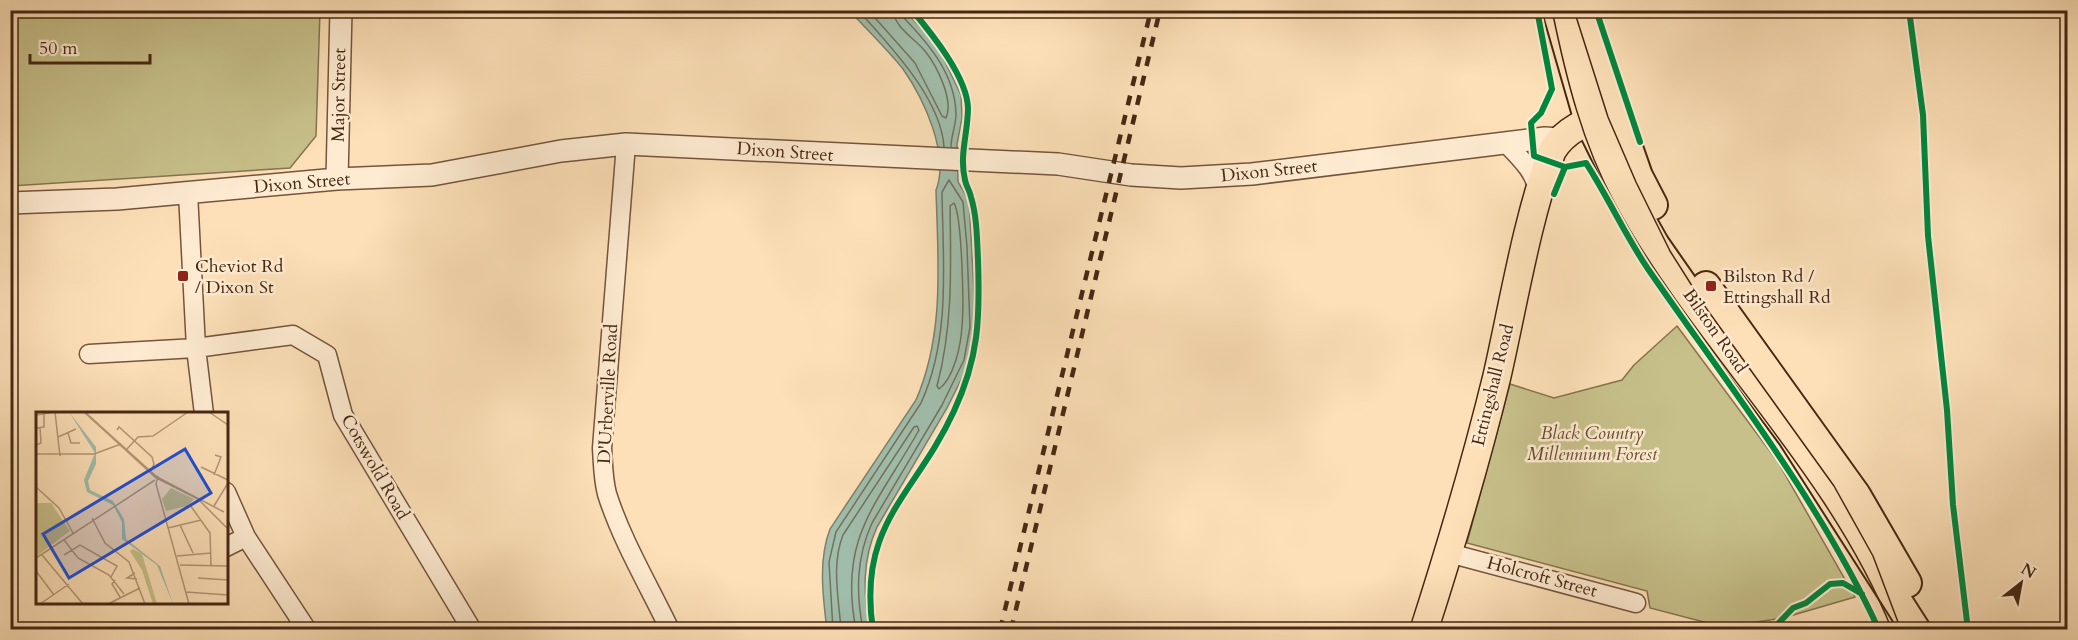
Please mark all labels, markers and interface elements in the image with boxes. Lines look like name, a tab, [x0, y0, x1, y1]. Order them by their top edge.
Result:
scale bar	[30, 27, 150, 65]
text: 50 m	[39, 36, 78, 61]
street label: Major Street	[326, 47, 352, 142]
street label: Dixon Street	[736, 136, 834, 168]
street label: Dixon Street	[1220, 153, 1319, 188]
street label: Dixon Street	[253, 166, 352, 200]
place label: Cheviot Rd / Dixon St	[195, 254, 284, 300]
place label: Bilston Rd / Ettingshall Rd	[1723, 264, 1831, 310]
marker: Cheviot Rd / Dixon St	[176, 269, 190, 283]
marker: Bilston Rd / Ettingshall Rd	[1704, 279, 1718, 293]
street label: Bilston Road	[1677, 284, 1754, 379]
street label: Ettingshall Road	[1466, 321, 1520, 449]
street label: D'Urberville Road	[592, 323, 624, 465]
street label: Cotswold Road	[335, 410, 416, 525]
inset map	[36, 412, 228, 604]
park label: Black Country Millennium Forest	[1527, 421, 1658, 467]
street label: Holcroft Street	[1484, 550, 1600, 604]
north arrow	[1991, 553, 2051, 613]
text: N	[2017, 558, 2040, 584]

